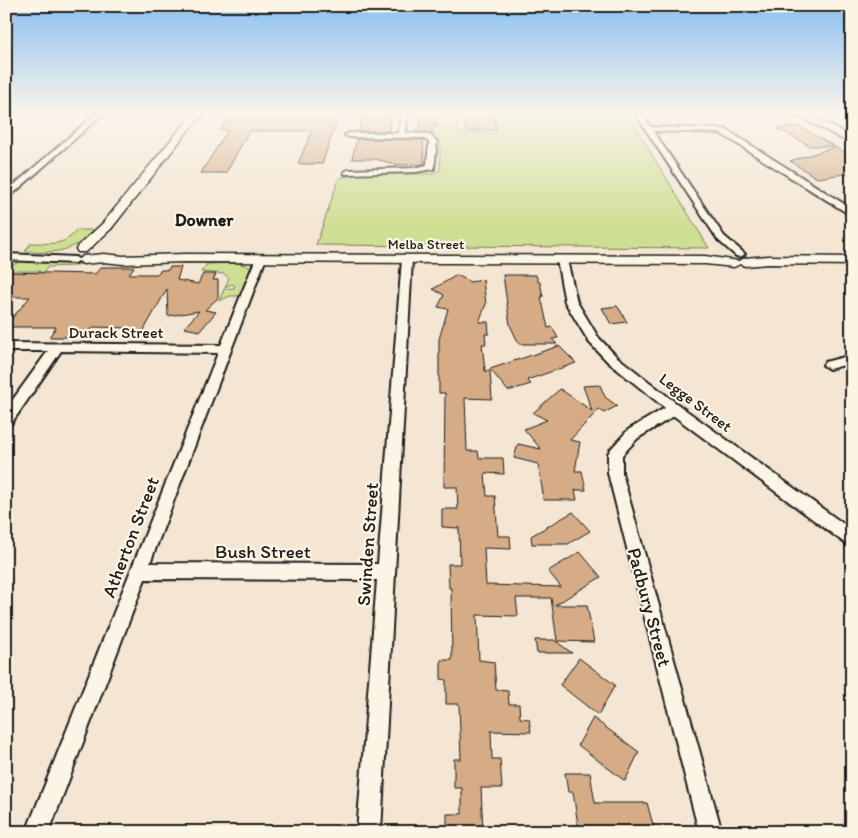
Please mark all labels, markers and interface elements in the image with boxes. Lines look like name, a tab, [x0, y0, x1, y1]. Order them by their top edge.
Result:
district label: Downer	[175, 209, 234, 231]
street label: Melba Street	[388, 236, 464, 253]
street label: Durack Street	[68, 323, 164, 342]
street label: Legge Street	[656, 369, 736, 436]
street label: Atherton Street	[97, 474, 164, 601]
street label: Swinden Street	[352, 482, 383, 607]
street label: Bush Street	[215, 540, 311, 563]
street label: Padbury Street	[623, 545, 676, 669]

